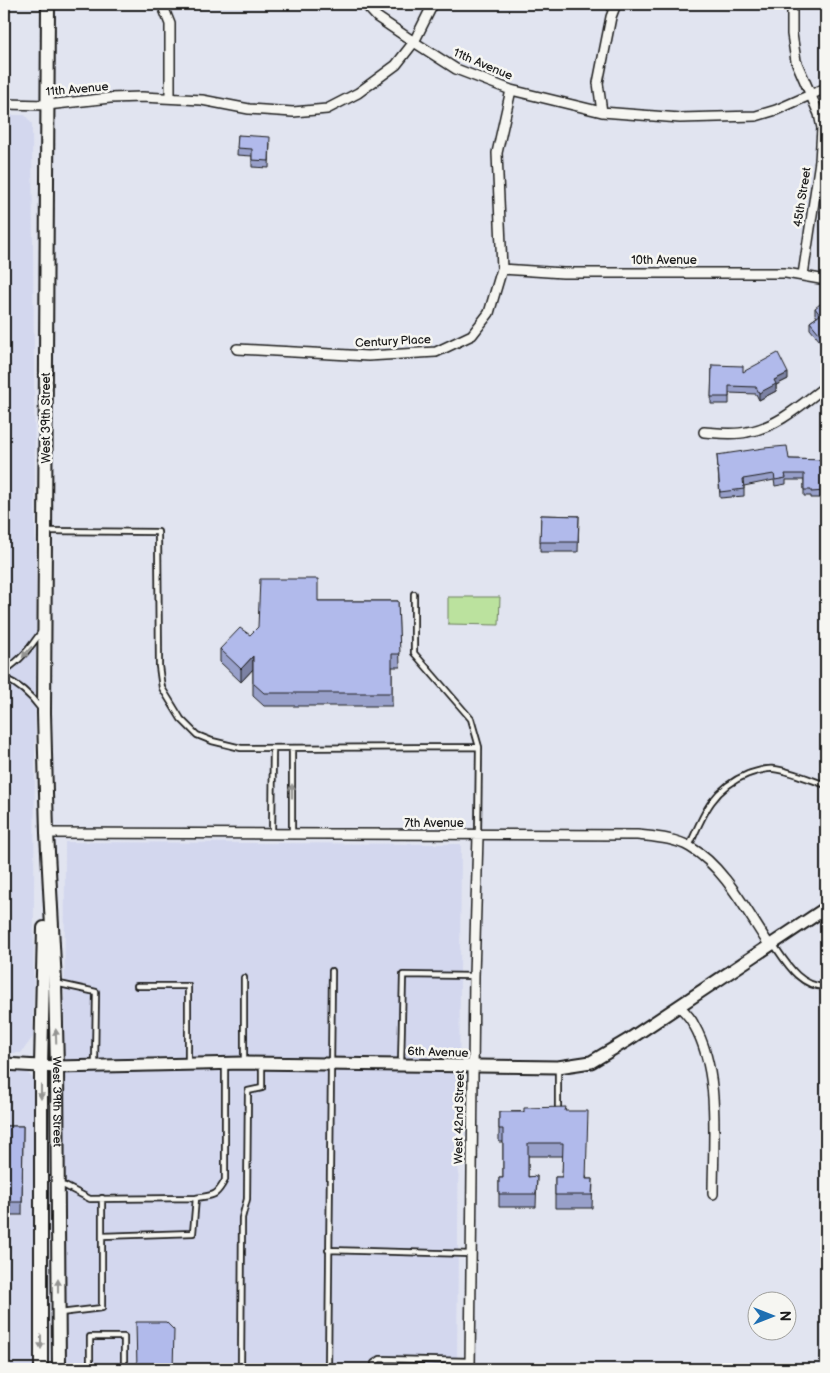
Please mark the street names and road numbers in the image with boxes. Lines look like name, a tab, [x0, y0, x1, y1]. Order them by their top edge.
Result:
street label: 11th Avenue	[451, 45, 515, 84]
street label: 11th Avenue	[45, 79, 109, 100]
street label: 45th Street	[790, 166, 815, 228]
street label: 10th Avenue	[631, 253, 697, 268]
street label: Century Place	[355, 332, 431, 351]
street label: West 39th Street	[39, 372, 54, 463]
street label: 7th Avenue	[404, 816, 464, 831]
street label: 6th Avenue	[407, 1044, 469, 1061]
street label: West 39th Street	[49, 1056, 65, 1148]
street label: West 42nd Street	[451, 1069, 468, 1164]

